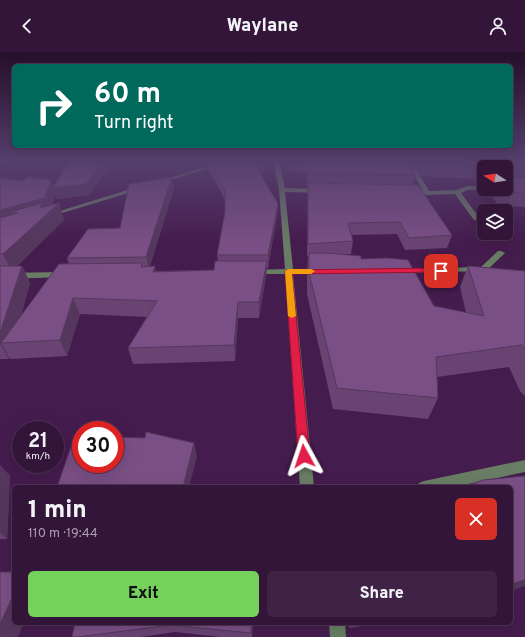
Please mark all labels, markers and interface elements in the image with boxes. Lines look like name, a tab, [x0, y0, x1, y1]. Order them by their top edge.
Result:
icon: back	[16, 15, 38, 37]
text: Waylane	[227, 15, 298, 38]
icon: person	[487, 15, 509, 37]
text: 60 m	[94, 77, 161, 113]
icon: right	[28, 80, 80, 132]
text: Turn right	[94, 112, 174, 135]
north arrow	[477, 160, 513, 196]
map controls	[477, 160, 513, 240]
button: layers	[477, 204, 513, 240]
pin	[424, 254, 458, 288]
icon: arrive	[430, 260, 452, 282]
speed limit sign: 30	[72, 421, 124, 473]
text: 21	[28, 429, 48, 455]
position arrow	[283, 435, 325, 477]
text: km/h	[26, 450, 50, 463]
text: 1 min	[28, 496, 87, 526]
button: close	[455, 498, 497, 540]
text: 110 m · 19:44	[28, 526, 98, 542]
button: Exit	[28, 571, 259, 617]
button: Share	[267, 571, 497, 617]

